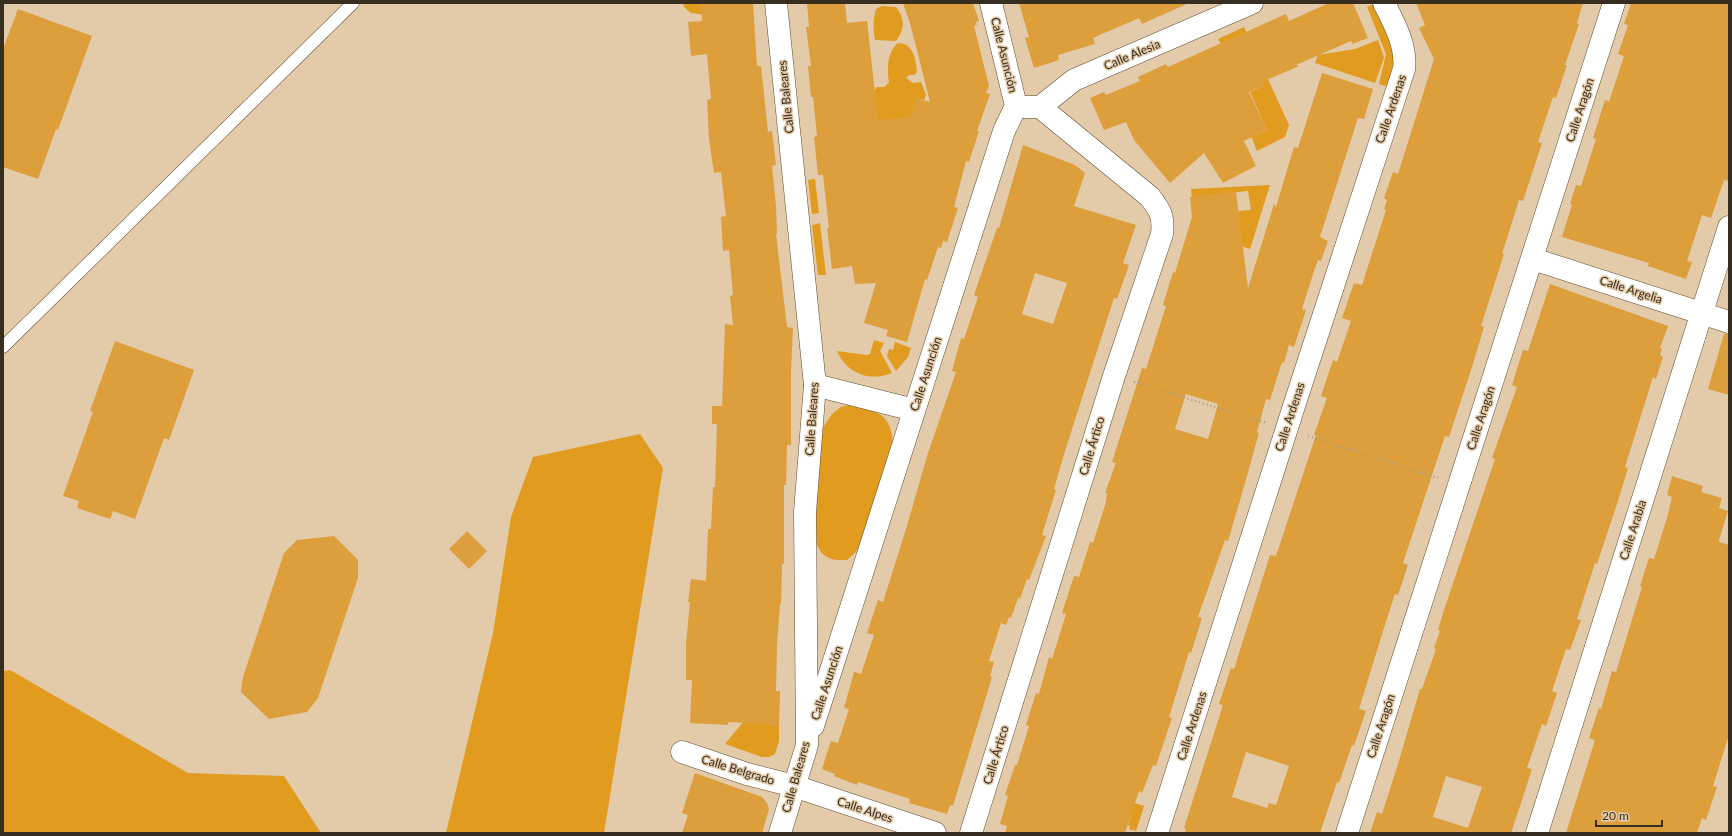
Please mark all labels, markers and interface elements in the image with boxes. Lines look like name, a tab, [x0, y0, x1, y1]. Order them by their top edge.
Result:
street label: Calle Asunción	[988, 15, 1021, 94]
street label: Calle Alesia	[1101, 36, 1162, 73]
street label: Calle Baleares	[774, 60, 797, 134]
street label: Calle Ardenas	[1372, 72, 1409, 145]
street label: Calle Aragón	[1562, 76, 1597, 144]
street label: Calle Argelia	[1598, 272, 1664, 307]
street label: Calle Asunción	[906, 335, 945, 413]
street label: Calle Ardenas	[1271, 380, 1308, 453]
street label: Calle Baleares	[801, 382, 822, 456]
street label: Calle Aragón	[1463, 384, 1498, 452]
street label: Calle Ártico	[1075, 414, 1108, 477]
street label: Calle Arabia	[1616, 498, 1649, 562]
street label: Calle Asunción	[807, 644, 846, 722]
street label: Calle Ardenas	[1173, 689, 1210, 762]
street label: Calle Aragón	[1363, 692, 1398, 760]
street label: Calle Ártico	[979, 723, 1012, 786]
street label: Calle Baleares	[778, 739, 813, 814]
street label: Calle Belgrado	[700, 751, 777, 788]
street label: Calle Alpes	[835, 793, 895, 826]
scale bar	[1596, 802, 1662, 828]
text: 20 m	[1602, 808, 1629, 823]

